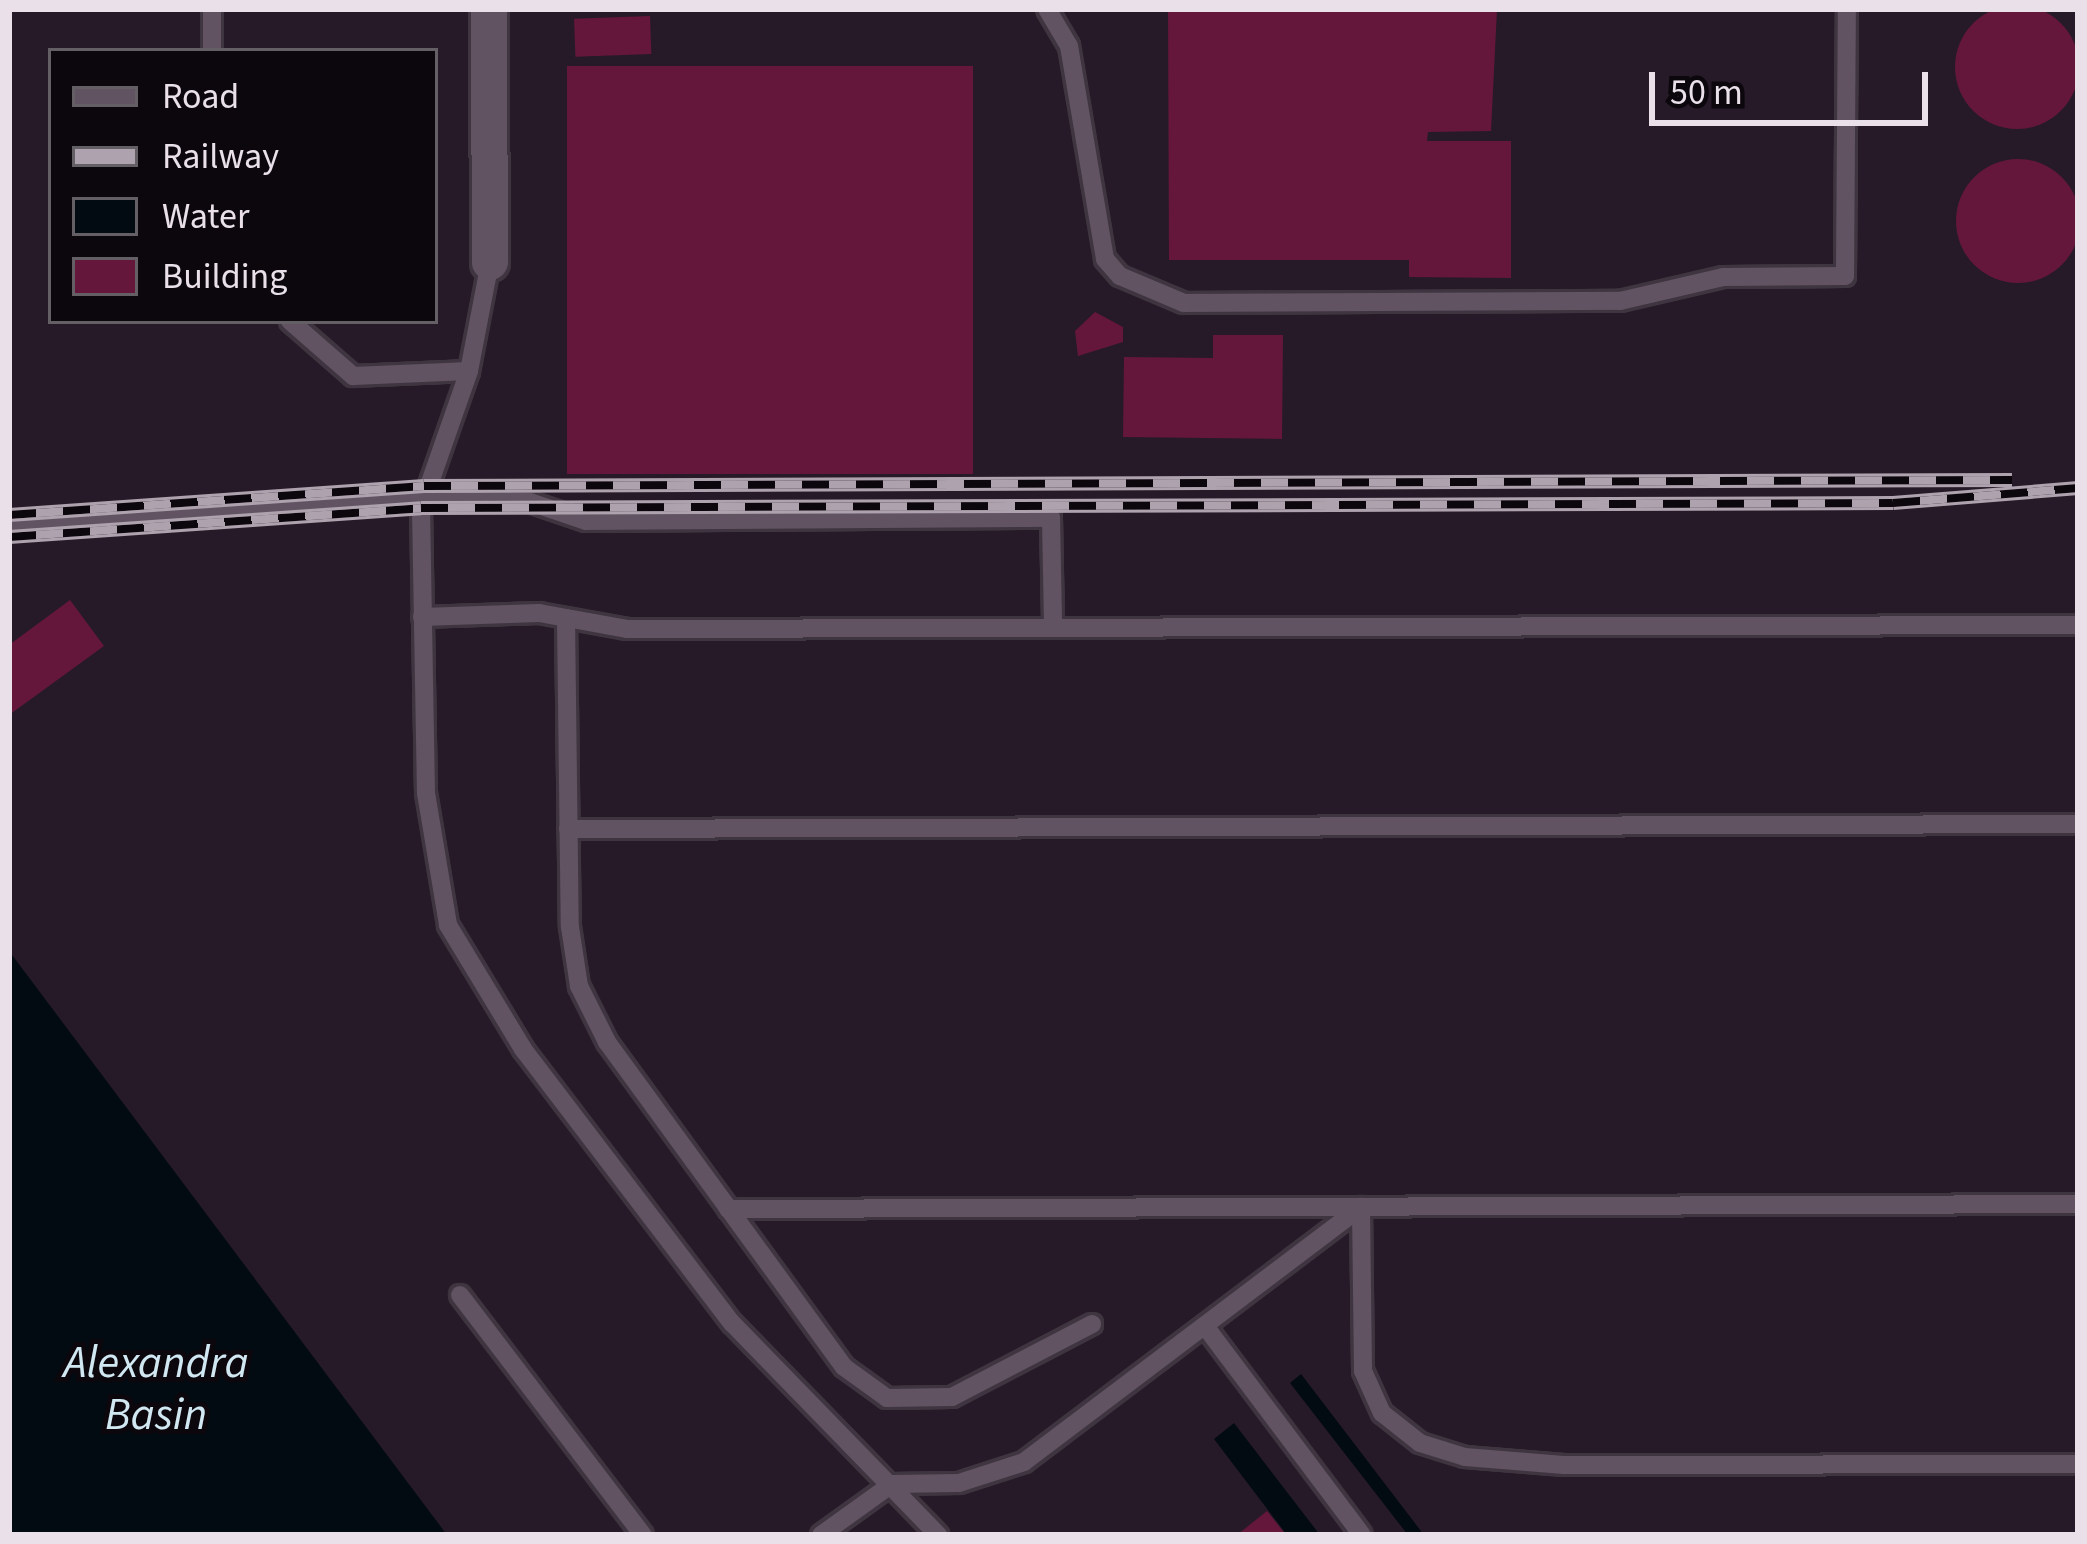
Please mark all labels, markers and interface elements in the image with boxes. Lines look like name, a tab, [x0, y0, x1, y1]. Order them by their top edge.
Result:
legend	[48, 48, 438, 324]
scale bar	[1655, 48, 1934, 122]
text: 50 m	[1670, 67, 1743, 118]
text: Road	[162, 71, 239, 122]
text: Railway	[162, 131, 279, 182]
text: Water	[162, 191, 249, 242]
text: Building	[162, 251, 287, 302]
water label: Alexandra Basin	[63, 1337, 249, 1443]

